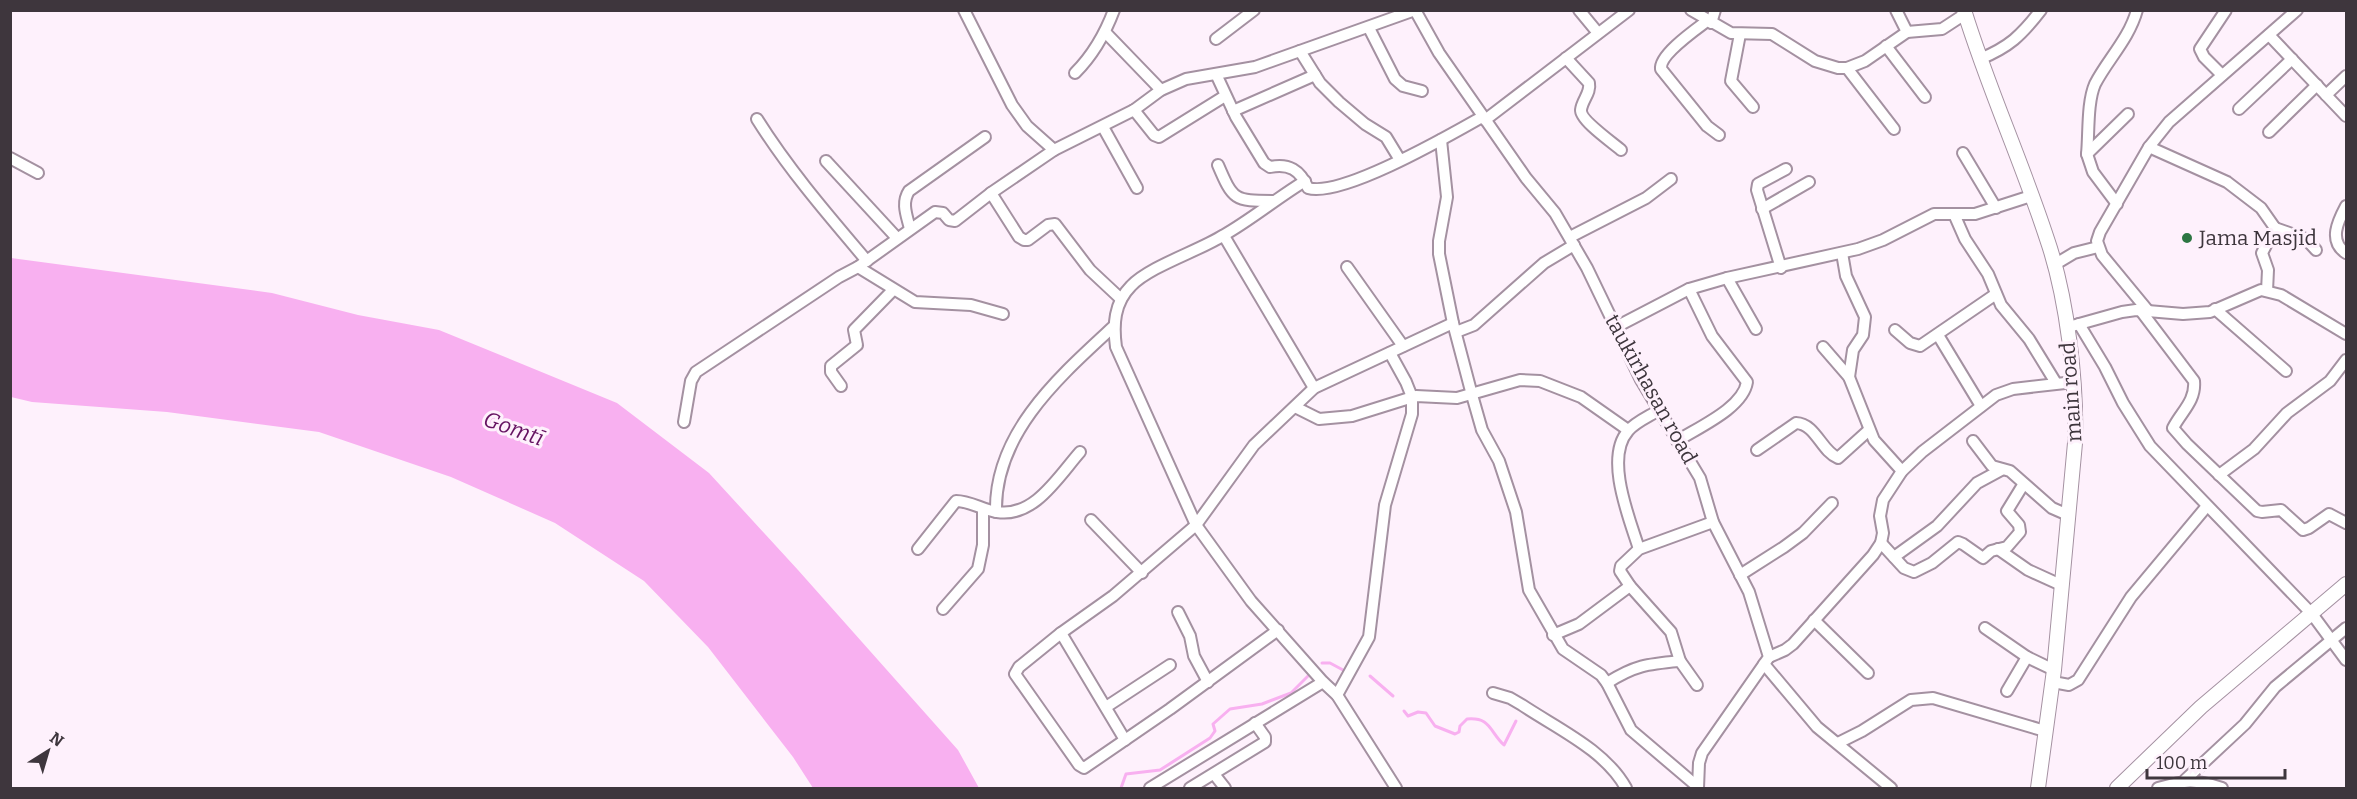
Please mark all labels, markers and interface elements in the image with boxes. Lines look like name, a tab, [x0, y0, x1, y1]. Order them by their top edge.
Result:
place label: Jama Masjid	[2198, 225, 2317, 251]
marker: Jama Masjid	[2180, 231, 2194, 245]
street label: taukirhasan road	[1599, 310, 1703, 468]
street label: main road	[2055, 341, 2087, 443]
water label: Gomtī	[480, 405, 549, 452]
north arrow	[18, 721, 78, 781]
text: N	[46, 728, 67, 751]
scale bar	[2147, 742, 2285, 780]
text: 100 m	[2156, 752, 2207, 774]

